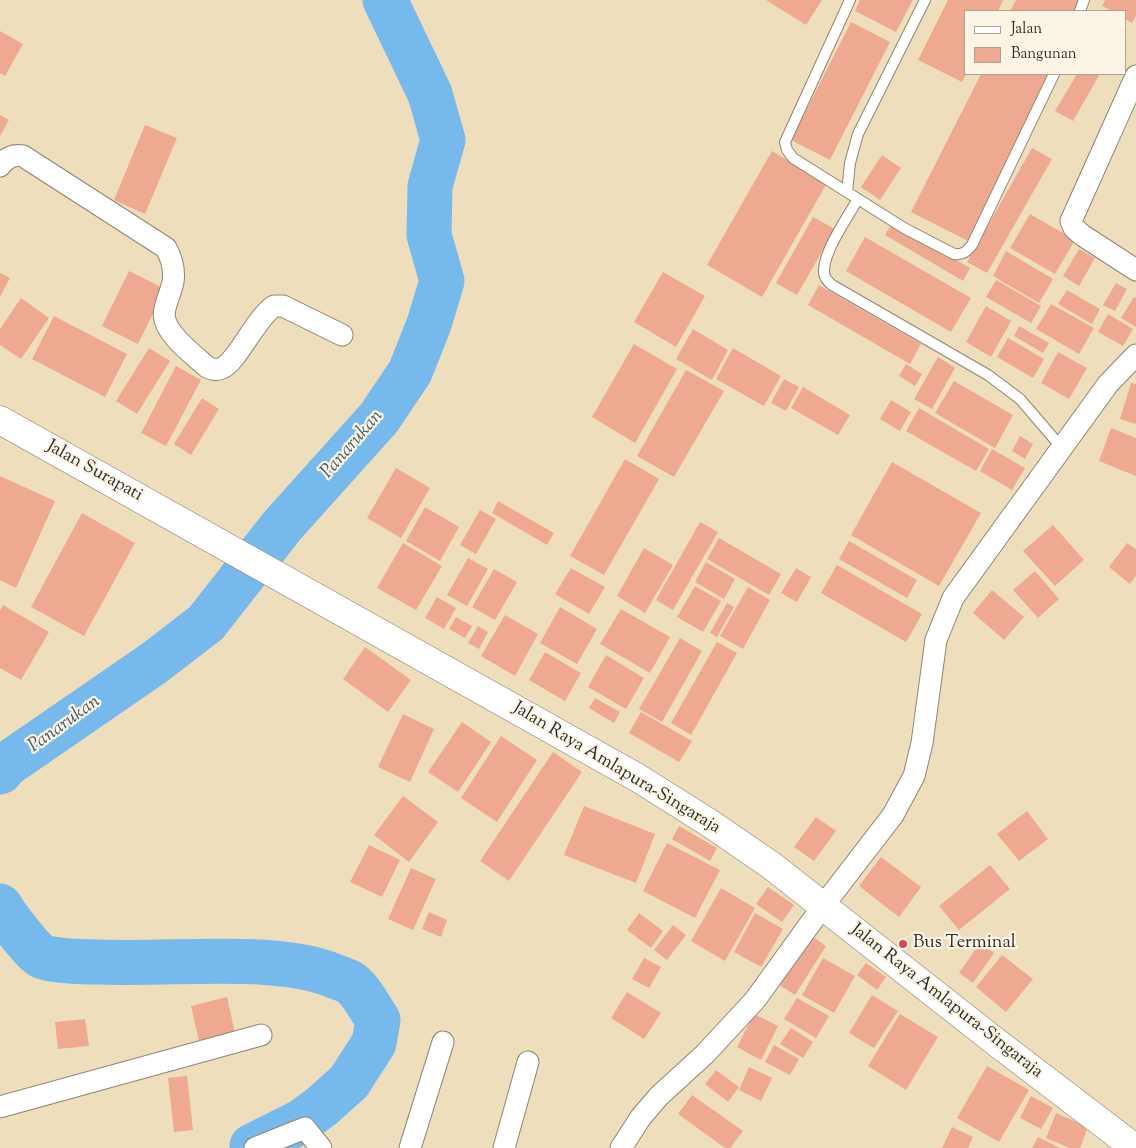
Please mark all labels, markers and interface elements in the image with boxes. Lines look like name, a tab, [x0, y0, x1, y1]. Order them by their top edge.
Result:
legend	[964, 10, 1126, 75]
text: Jalan	[1011, 19, 1042, 40]
text: Bangunan	[1011, 44, 1077, 65]
water label: Panarukan	[317, 406, 389, 484]
street label: Jalan Surapati	[42, 437, 146, 507]
water label: Panarukan	[25, 691, 105, 759]
street label: Jalan Raya Amlapura-Singaraja	[508, 698, 724, 840]
street label: Jalan Raya Amlapura-Singaraja	[845, 920, 1047, 1084]
place label: Bus Terminal	[913, 933, 1016, 955]
marker: Bus Terminal	[897, 938, 909, 950]

